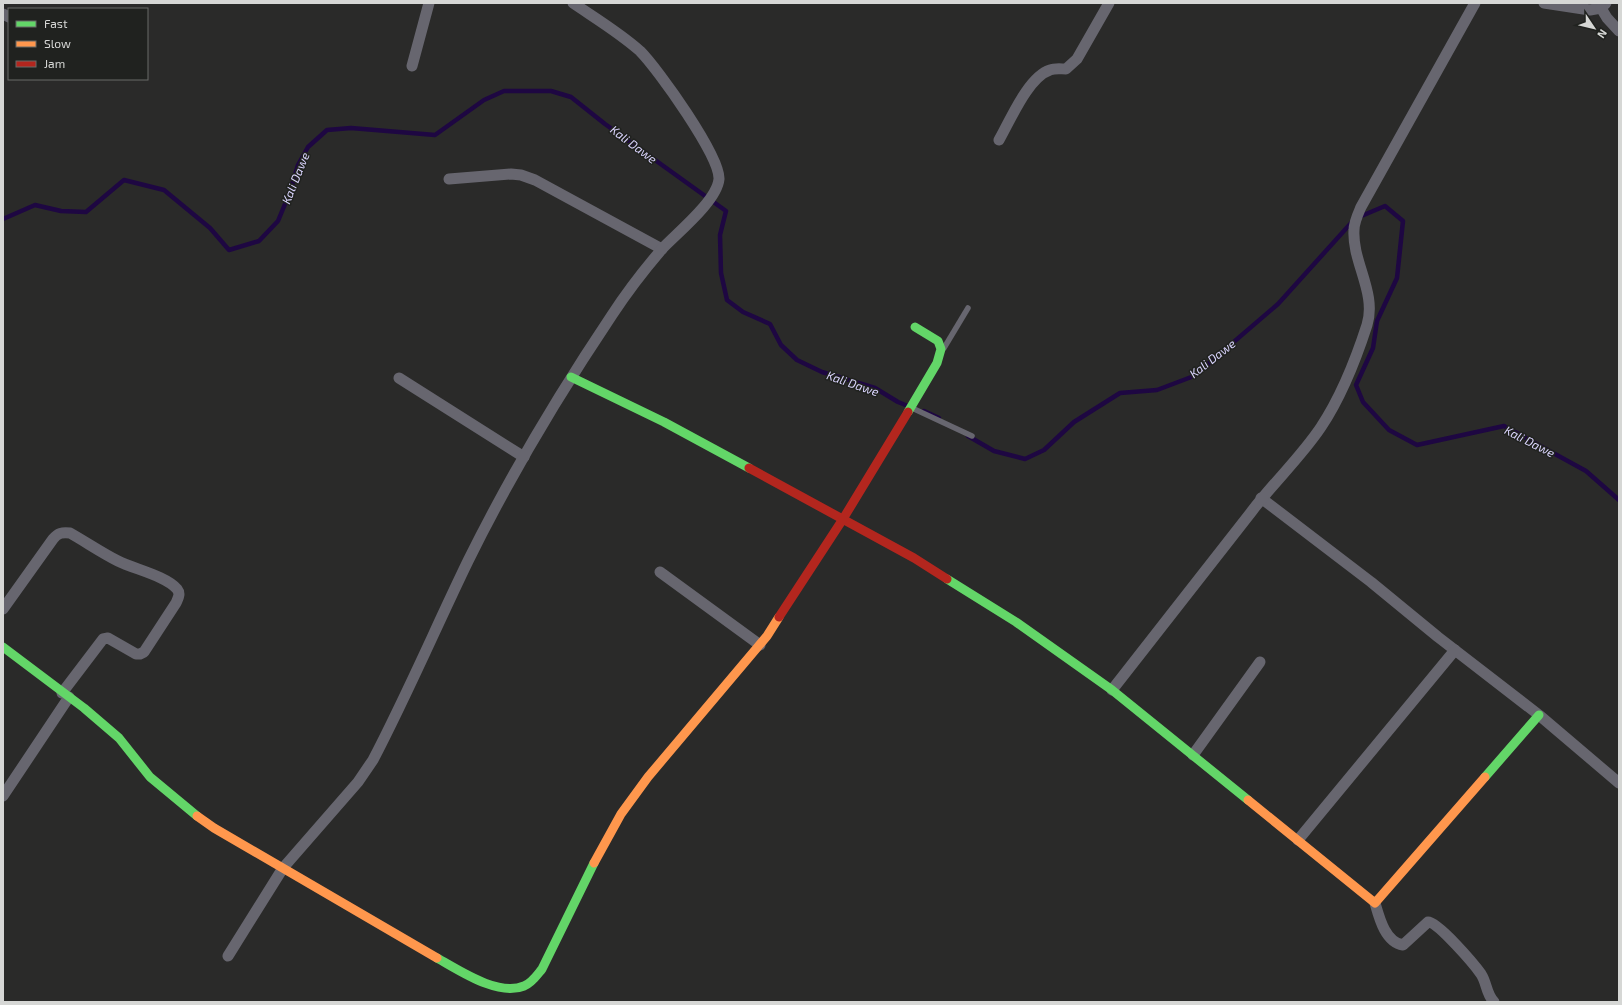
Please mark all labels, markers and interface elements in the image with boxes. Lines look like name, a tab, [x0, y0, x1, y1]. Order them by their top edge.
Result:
legend	[8, 8, 148, 80]
north arrow	[1574, 8, 1614, 48]
text: Fast	[44, 16, 68, 30]
text: N	[1595, 27, 1610, 41]
text: Slow	[44, 36, 71, 50]
text: Jam	[44, 56, 65, 70]
water label: Kali Dawe	[608, 122, 660, 166]
water label: Kali Dawe	[278, 150, 312, 206]
water label: Kali Dawe	[1186, 335, 1238, 380]
water label: Kali Dawe	[825, 368, 882, 399]
water label: Kali Dawe	[1503, 422, 1558, 460]

